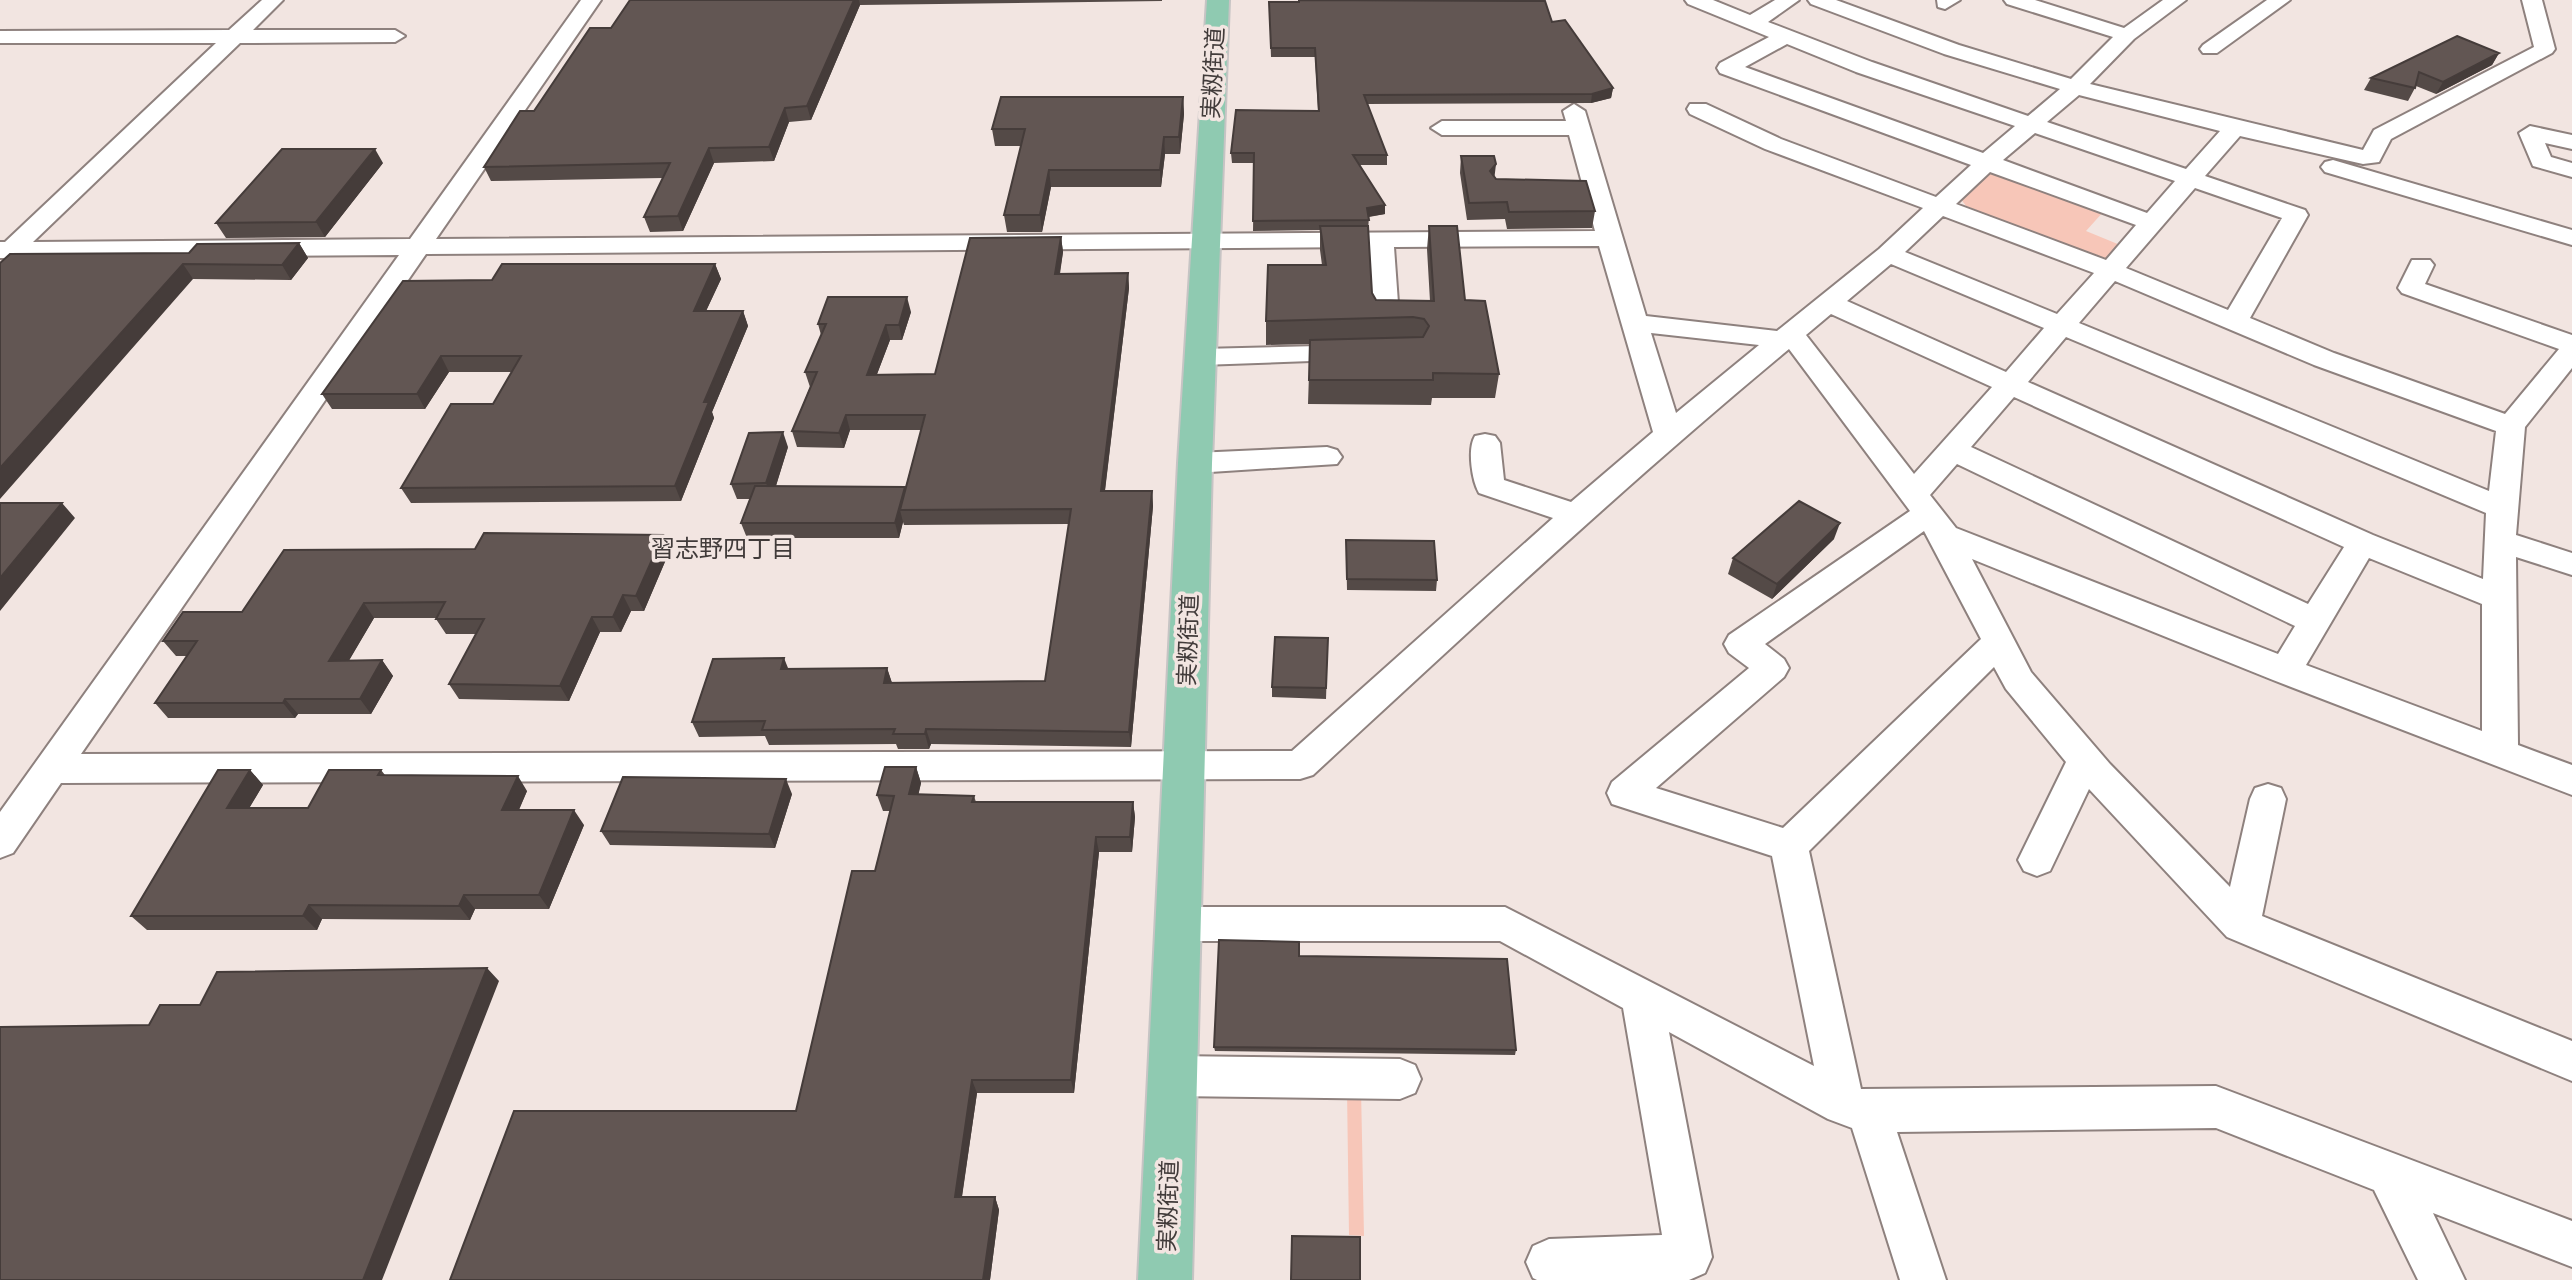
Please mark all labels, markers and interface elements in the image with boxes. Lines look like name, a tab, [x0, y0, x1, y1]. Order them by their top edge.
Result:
street label: 実籾街道	[1198, 26, 1228, 120]
district label: 習志野四丁目	[651, 535, 795, 562]
street label: 実籾街道	[1173, 594, 1203, 686]
street label: 実籾街道	[1153, 1160, 1183, 1252]

